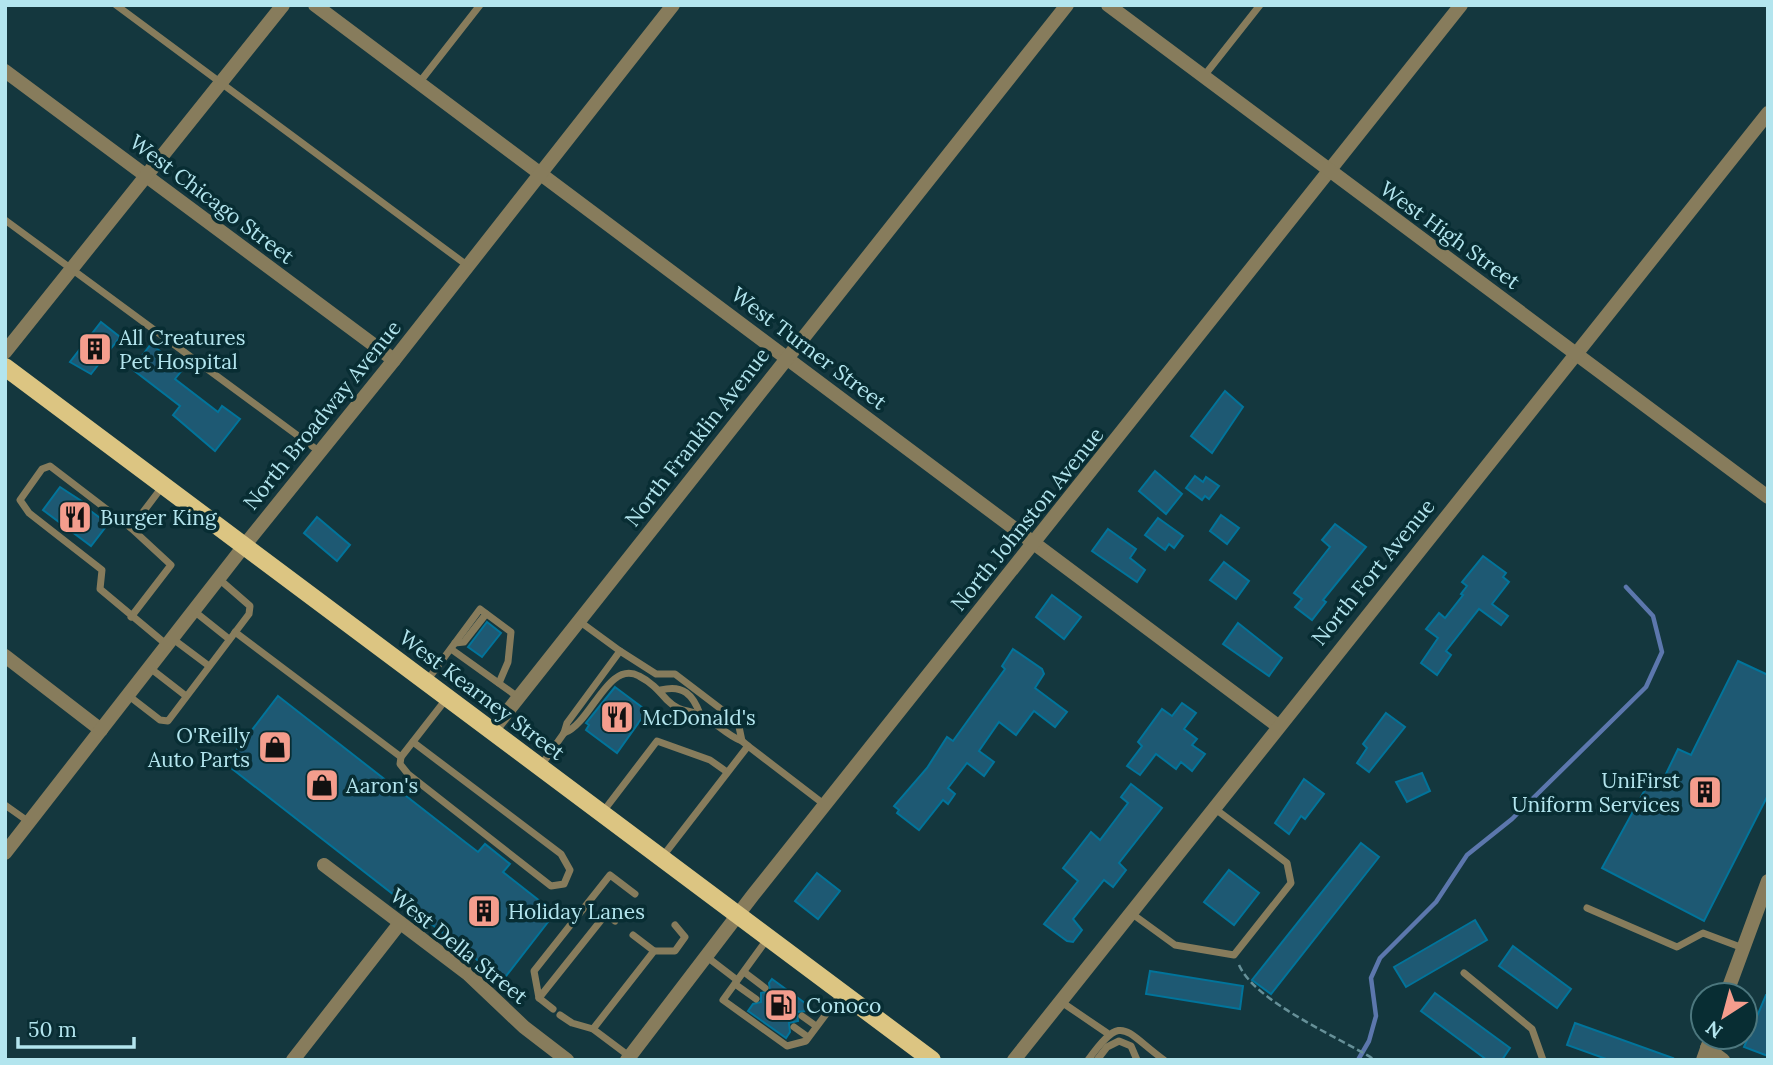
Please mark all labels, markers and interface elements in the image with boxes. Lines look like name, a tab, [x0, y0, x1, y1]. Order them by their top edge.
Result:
street label: West Chicago Street	[124, 128, 300, 270]
street label: West High Street	[1375, 175, 1526, 295]
street label: West Turner Street	[726, 281, 893, 416]
street label: North Broadway Avenue	[237, 315, 407, 515]
place label: All Creatures Pet Hospital	[118, 324, 245, 375]
building icon: All Creatures Pet Hospital	[76, 330, 114, 368]
street label: North Franklin Avenue	[619, 342, 775, 532]
street label: North Johnston Avenue	[945, 422, 1109, 616]
street label: North Fort Avenue	[1305, 493, 1441, 651]
restaurant icon: Burger King	[56, 498, 94, 536]
place label: Burger King	[100, 504, 217, 531]
street label: West Kearney Street	[394, 624, 571, 767]
restaurant icon: McDonald's	[598, 698, 636, 736]
place label: McDonald's	[642, 704, 756, 731]
place label: O'Reilly Auto Parts	[147, 722, 250, 773]
shop icon: O'Reilly Auto Parts	[256, 728, 294, 766]
shop icon: Aaron's	[303, 766, 341, 804]
place label: UniFirst Uniform Services	[1512, 767, 1681, 818]
place label: Aaron's	[345, 772, 418, 799]
building icon: UniFirst Uniform Services	[1686, 773, 1724, 811]
street label: West Della Street	[385, 882, 534, 1010]
building icon: Holiday Lanes	[465, 892, 503, 930]
place label: Holiday Lanes	[508, 898, 645, 925]
north arrow	[1689, 981, 1759, 1051]
fuel station icon: Conoco	[762, 986, 800, 1024]
place label: Conoco	[806, 992, 881, 1019]
scale bar	[18, 1006, 133, 1050]
text: 50 m	[28, 1016, 77, 1043]
text: N	[1701, 1016, 1727, 1044]

